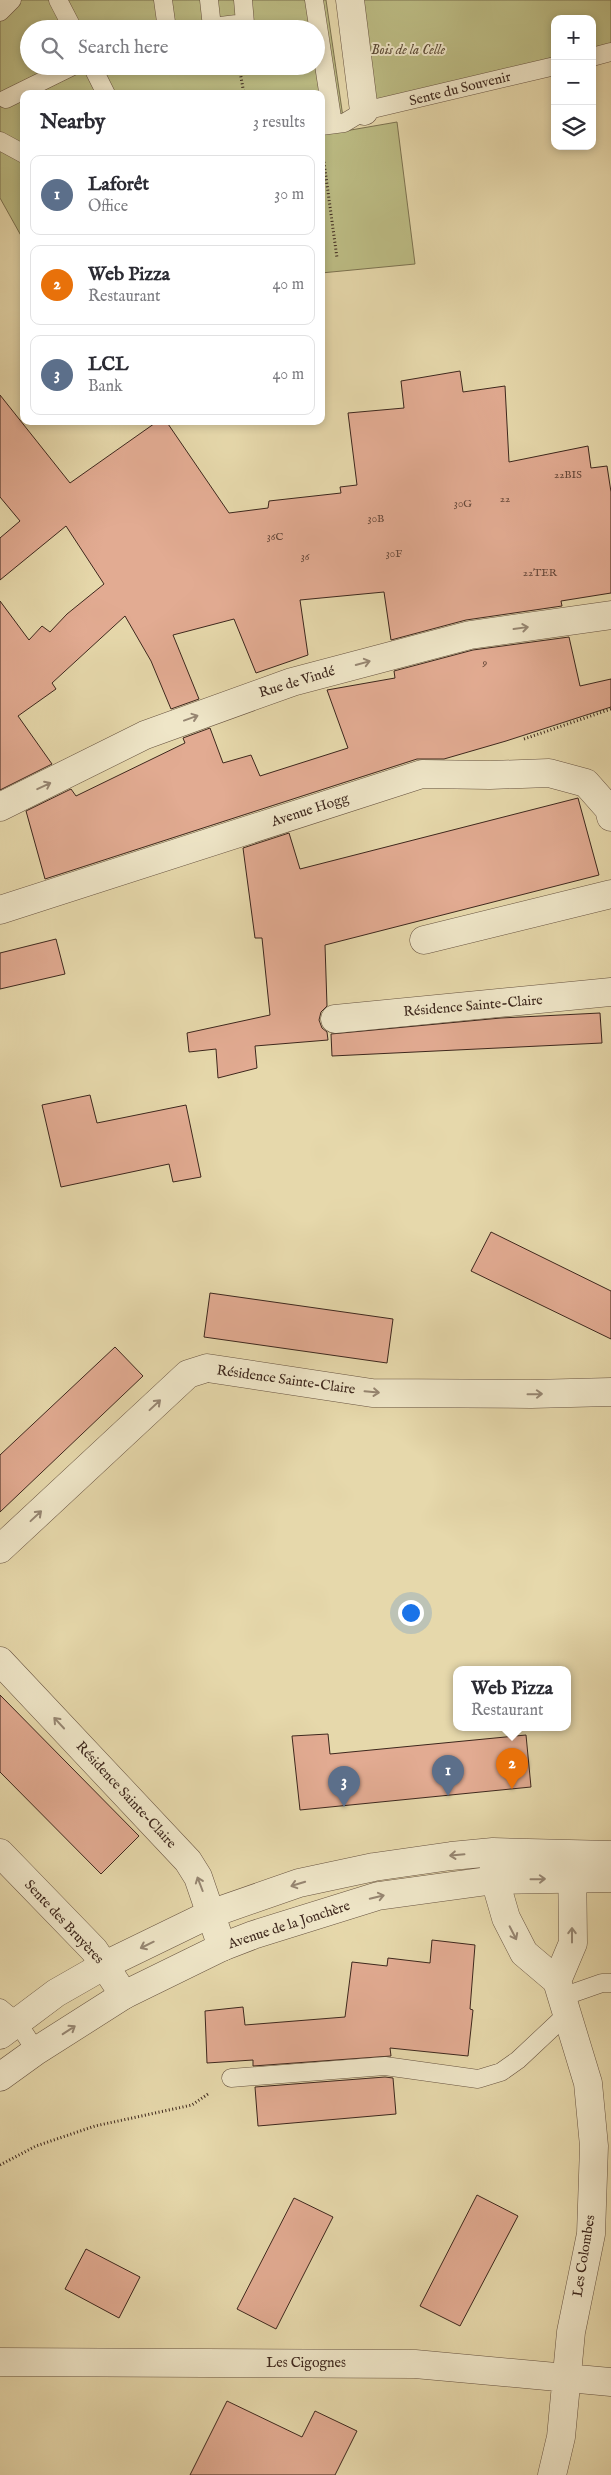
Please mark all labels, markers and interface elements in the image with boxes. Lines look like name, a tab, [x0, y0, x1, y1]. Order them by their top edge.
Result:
map controls	[551, 15, 596, 150]
button: +	[551, 15, 596, 60]
search box	[20, 20, 325, 75]
icon: search	[38, 34, 66, 62]
text: Search here	[78, 36, 169, 60]
park label: Bois de la Celle	[371, 41, 445, 59]
button: −	[551, 60, 596, 105]
street label: Sente du Souvenir	[407, 68, 513, 110]
button: layers	[551, 105, 596, 150]
text: Nearby	[40, 109, 105, 136]
text: 3 results	[253, 113, 305, 133]
text: Laforêt	[88, 173, 149, 197]
text: 1	[54, 185, 60, 205]
text: 30 m	[274, 185, 304, 205]
text: Office	[88, 197, 128, 217]
text: Web Pizza	[88, 263, 170, 287]
text: 2	[53, 275, 61, 295]
text: 40 m	[272, 275, 304, 295]
text: Restaurant	[88, 287, 161, 307]
text: LCL	[88, 353, 129, 377]
text: 3	[54, 365, 60, 385]
text: 40 m	[272, 365, 304, 385]
text: Bank	[88, 377, 123, 397]
house number: 22BIS	[554, 468, 582, 482]
house number: 22	[500, 492, 510, 506]
house number: 30G	[454, 497, 472, 511]
house number: 30B	[368, 512, 384, 526]
house number: 36C	[267, 530, 283, 544]
house number: 30F	[386, 547, 402, 561]
house number: 36	[301, 550, 310, 564]
house number: 22TER	[523, 566, 558, 580]
one-way arrow	[513, 623, 529, 633]
house number: 9	[482, 656, 488, 670]
one-way arrow	[354, 658, 370, 667]
street label: Rue de Vindé	[257, 662, 338, 702]
one-way arrow	[183, 713, 199, 722]
one-way arrow	[36, 781, 51, 791]
street label: Avenue Hogg	[268, 789, 351, 831]
street label: Résidence Sainte-Claire	[403, 991, 544, 1021]
street label: Résidence Sainte-Claire	[216, 1361, 357, 1399]
one-way arrow	[364, 1388, 380, 1397]
one-way arrow	[526, 1389, 542, 1399]
one-way arrow	[148, 1399, 161, 1411]
one-way arrow	[29, 1510, 42, 1522]
your location	[398, 1600, 424, 1626]
popup	[453, 1666, 571, 1731]
text: Web Pizza	[471, 1677, 553, 1701]
text: Restaurant	[471, 1701, 544, 1721]
one-way arrow	[53, 1717, 65, 1730]
street label: Résidence Sainte-Claire	[72, 1738, 181, 1853]
pin: 2	[496, 1748, 528, 1789]
pin: 1	[432, 1755, 464, 1796]
pin: 3	[328, 1766, 360, 1807]
one-way arrow	[450, 1850, 466, 1860]
one-way arrow	[530, 1874, 546, 1884]
street label: Sente des Bruyères	[20, 1876, 108, 1968]
one-way arrow	[195, 1877, 204, 1892]
one-way arrow	[290, 1879, 306, 1889]
one-way arrow	[369, 1892, 385, 1901]
street label: Avenue de la Jonchère	[225, 1897, 353, 1954]
one-way arrow	[508, 1925, 518, 1940]
one-way arrow	[567, 1928, 577, 1944]
one-way arrow	[140, 1941, 155, 1950]
one-way arrow	[62, 2025, 76, 2035]
street label: Les Colombes	[569, 2214, 599, 2298]
street label: Les Cigognes	[266, 2354, 346, 2372]

